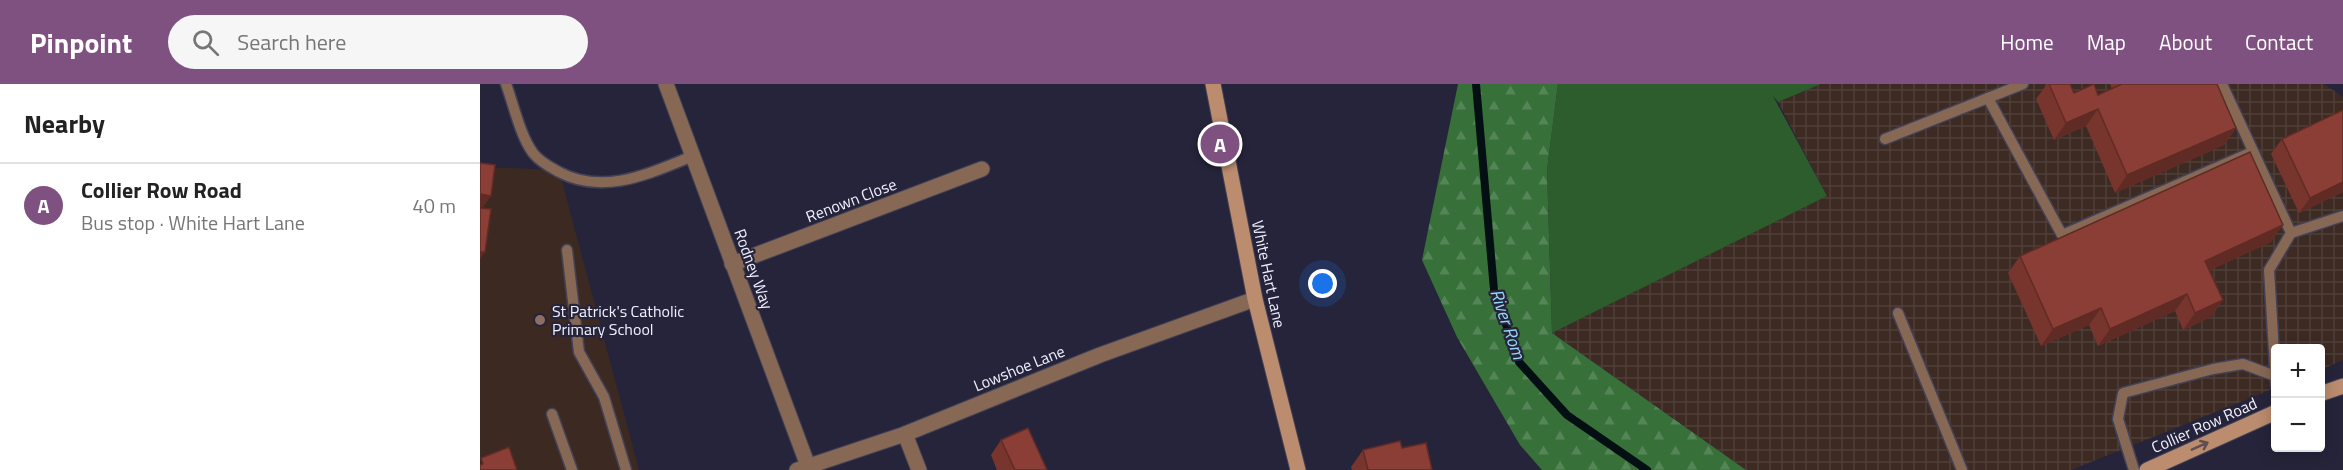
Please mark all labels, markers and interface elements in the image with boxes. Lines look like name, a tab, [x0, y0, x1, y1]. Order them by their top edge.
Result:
search box	[168, 15, 588, 69]
text: Pinpoint	[30, 21, 132, 64]
text: Search here	[237, 25, 346, 59]
icon: search	[189, 26, 222, 59]
text: Home	[2000, 26, 2054, 58]
text: Map	[2087, 26, 2126, 58]
text: About	[2159, 26, 2212, 58]
text: Contact	[2245, 26, 2313, 58]
text: Nearby	[24, 104, 105, 143]
pin: A	[1200, 122, 1240, 166]
street label: Renown Close	[802, 172, 900, 228]
text: Collier Row Road	[81, 173, 242, 207]
text: A	[37, 190, 50, 221]
text: 40 m	[412, 190, 456, 221]
text: Bus stop · White Hart Lane	[81, 207, 305, 238]
street label: White Hart Lane	[1246, 218, 1292, 330]
street label: Rodney Way	[728, 225, 780, 313]
your location	[1308, 269, 1337, 298]
water label: River Rom	[1483, 285, 1533, 364]
place label: St Patrick's Catholic Primary School	[552, 299, 684, 341]
marker: St Patrick's Catholic Primary School	[533, 313, 547, 327]
street label: Lowshoe Lane	[970, 339, 1068, 397]
map controls	[2271, 344, 2325, 452]
button: +	[2271, 344, 2325, 398]
street label: Collier Row Road	[2147, 391, 2261, 459]
button: −	[2271, 398, 2325, 452]
one-way arrow	[2191, 440, 2209, 451]

